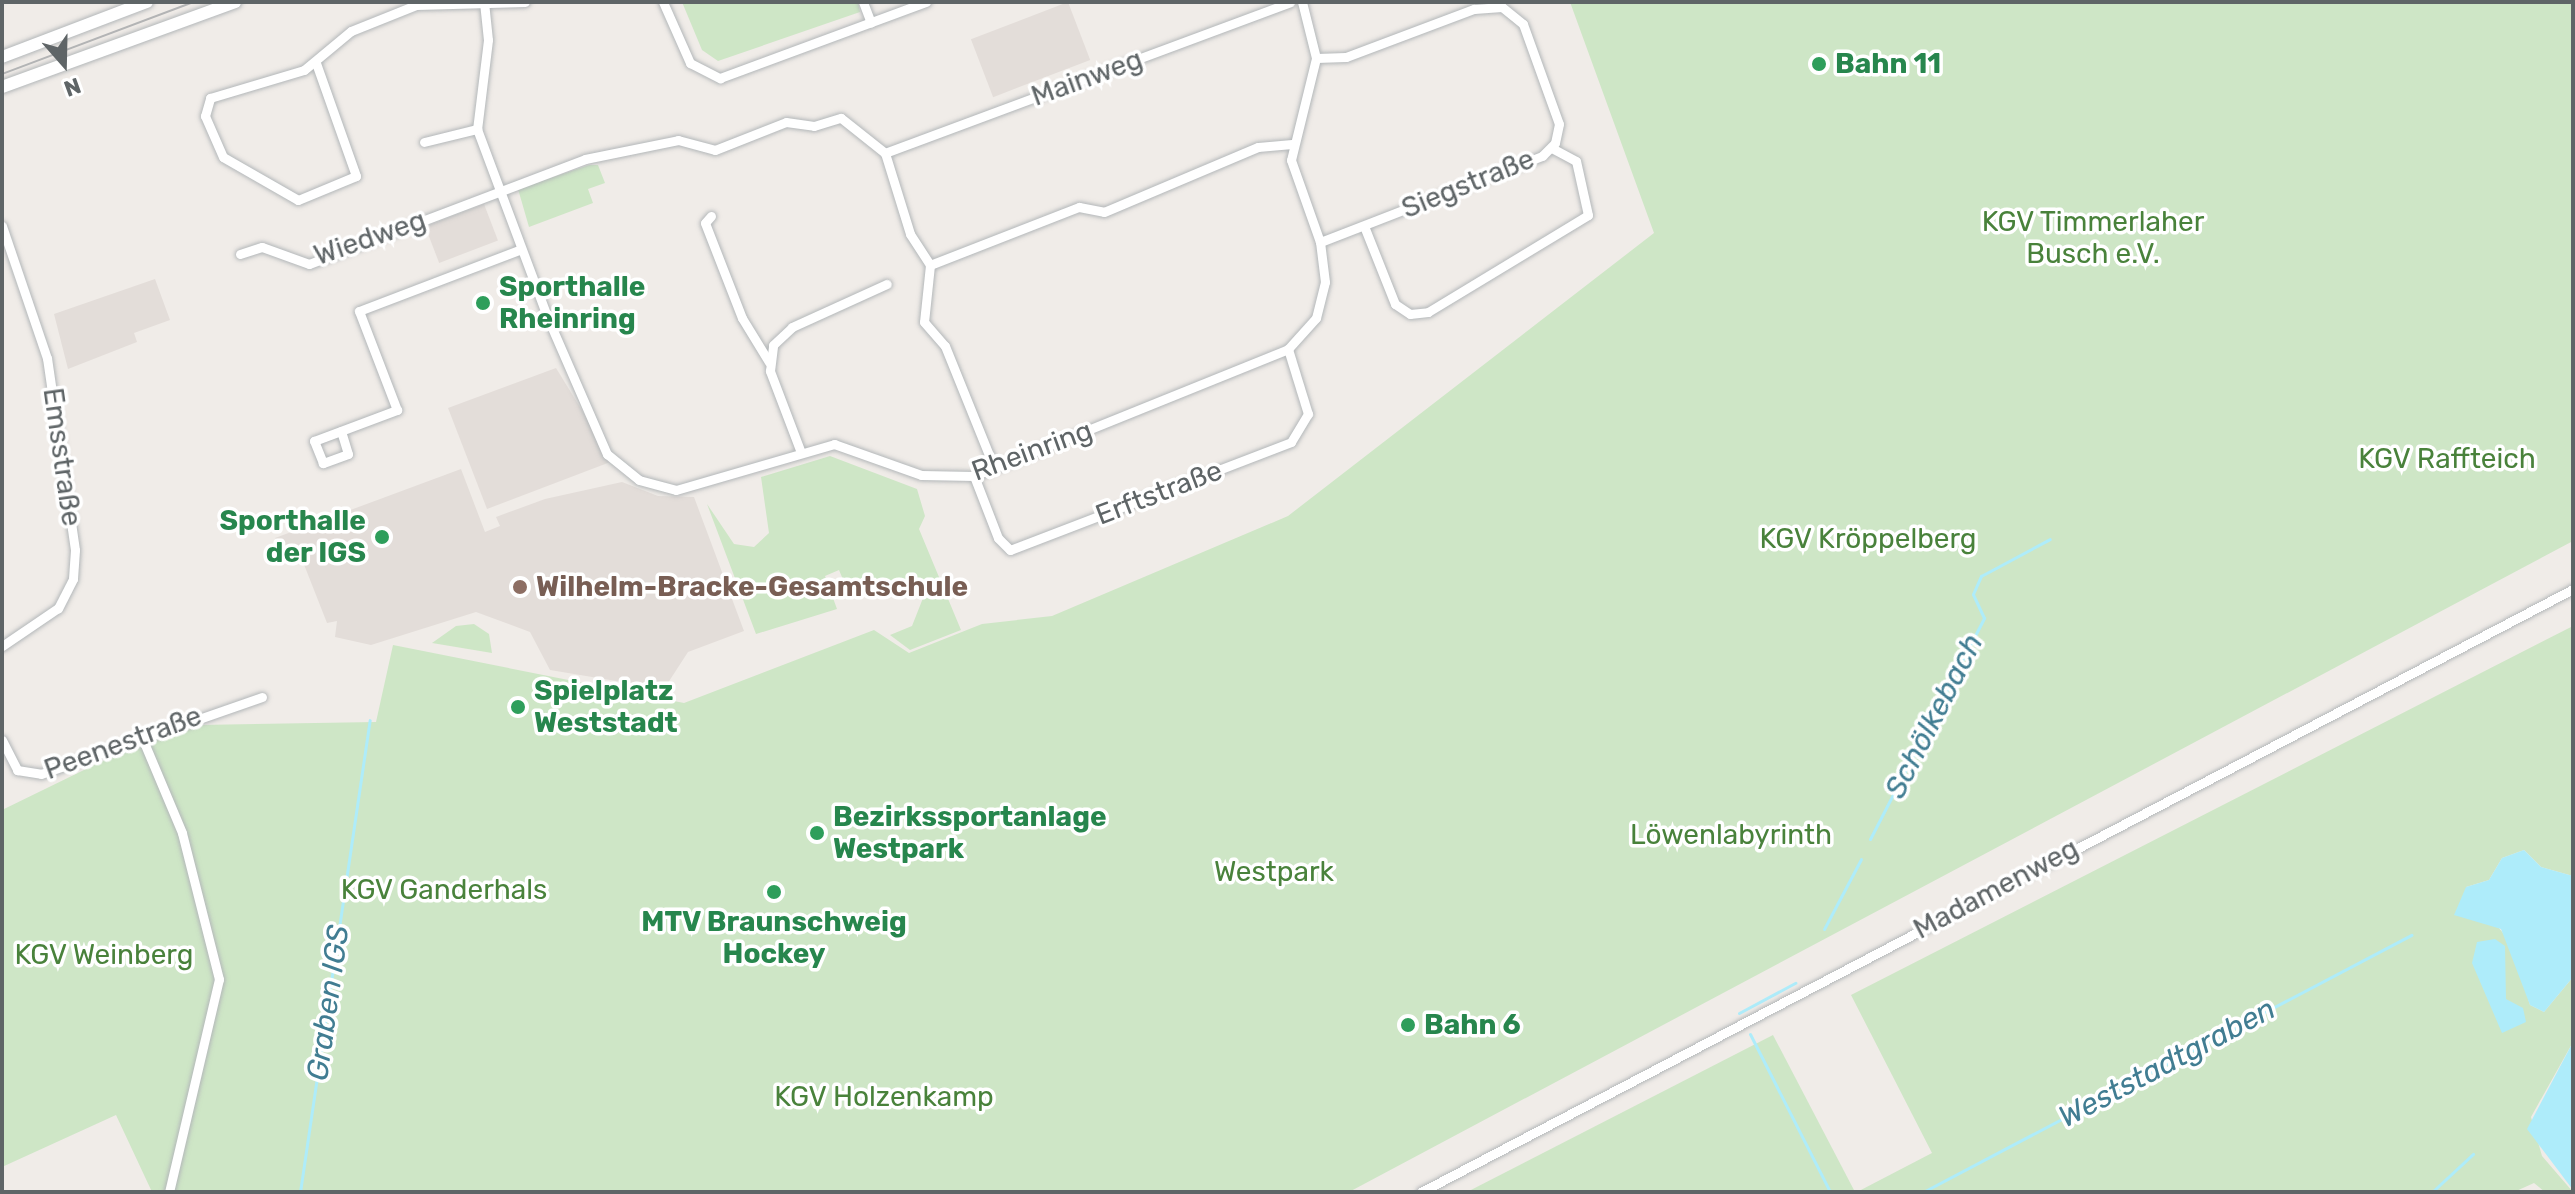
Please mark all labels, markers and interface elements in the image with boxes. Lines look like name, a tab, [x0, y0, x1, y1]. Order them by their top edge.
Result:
north arrow	[24, 24, 104, 104]
street label: Mainweg	[1027, 42, 1147, 114]
place label: Bahn 11	[1835, 47, 1941, 81]
marker: Bahn 11	[1810, 55, 1828, 73]
text: N	[60, 72, 84, 102]
street label: Siegstraße	[1397, 142, 1539, 226]
street label: Wiedweg	[310, 203, 430, 273]
park label: KGV Timmerlaher Busch e.V.	[1981, 205, 2205, 271]
place label: Sporthalle Rheinring	[499, 270, 645, 336]
marker: Sporthalle Rheinring	[474, 294, 492, 312]
street label: Emsstraße	[36, 386, 88, 528]
street label: Rheinring	[967, 414, 1097, 488]
park label: KGV Raffteich	[2358, 442, 2536, 476]
street label: Erftstraße	[1091, 454, 1227, 532]
place label: Sporthalle der IGS	[220, 504, 366, 570]
park label: KGV Kröppelberg	[1759, 522, 1977, 556]
marker: Sporthalle der IGS	[373, 528, 391, 546]
place label: Wilhelm-Bracke-Gesamtschule	[536, 570, 968, 604]
marker: Wilhelm-Bracke-Gesamtschule	[511, 578, 529, 596]
water label: Schölkebach	[1877, 628, 1991, 804]
place label: Spielplatz Weststadt	[534, 674, 678, 740]
marker: Spielplatz Weststadt	[509, 698, 527, 716]
street label: Peenestraße	[40, 699, 206, 787]
place label: Bezirkssportanlage Westpark	[833, 800, 1107, 866]
park label: Löwenlabyrinth	[1630, 818, 1832, 852]
marker: Bezirkssportanlage Westpark	[808, 824, 826, 842]
street label: Madamenweg	[1908, 832, 2084, 946]
park label: Westpark	[1214, 855, 1334, 889]
park label: KGV Ganderhals	[340, 873, 548, 907]
marker: MTV Braunschweig Hockey	[765, 883, 783, 901]
place label: MTV Braunschweig Hockey	[641, 905, 907, 971]
water label: Graben IGS	[299, 923, 357, 1083]
park label: KGV Weinberg	[14, 938, 194, 972]
water label: Weststadtgraben	[2052, 991, 2282, 1135]
place label: Bahn 6	[1424, 1008, 1521, 1042]
marker: Bahn 6	[1399, 1016, 1417, 1034]
park label: KGV Holzenkamp	[774, 1080, 994, 1114]

